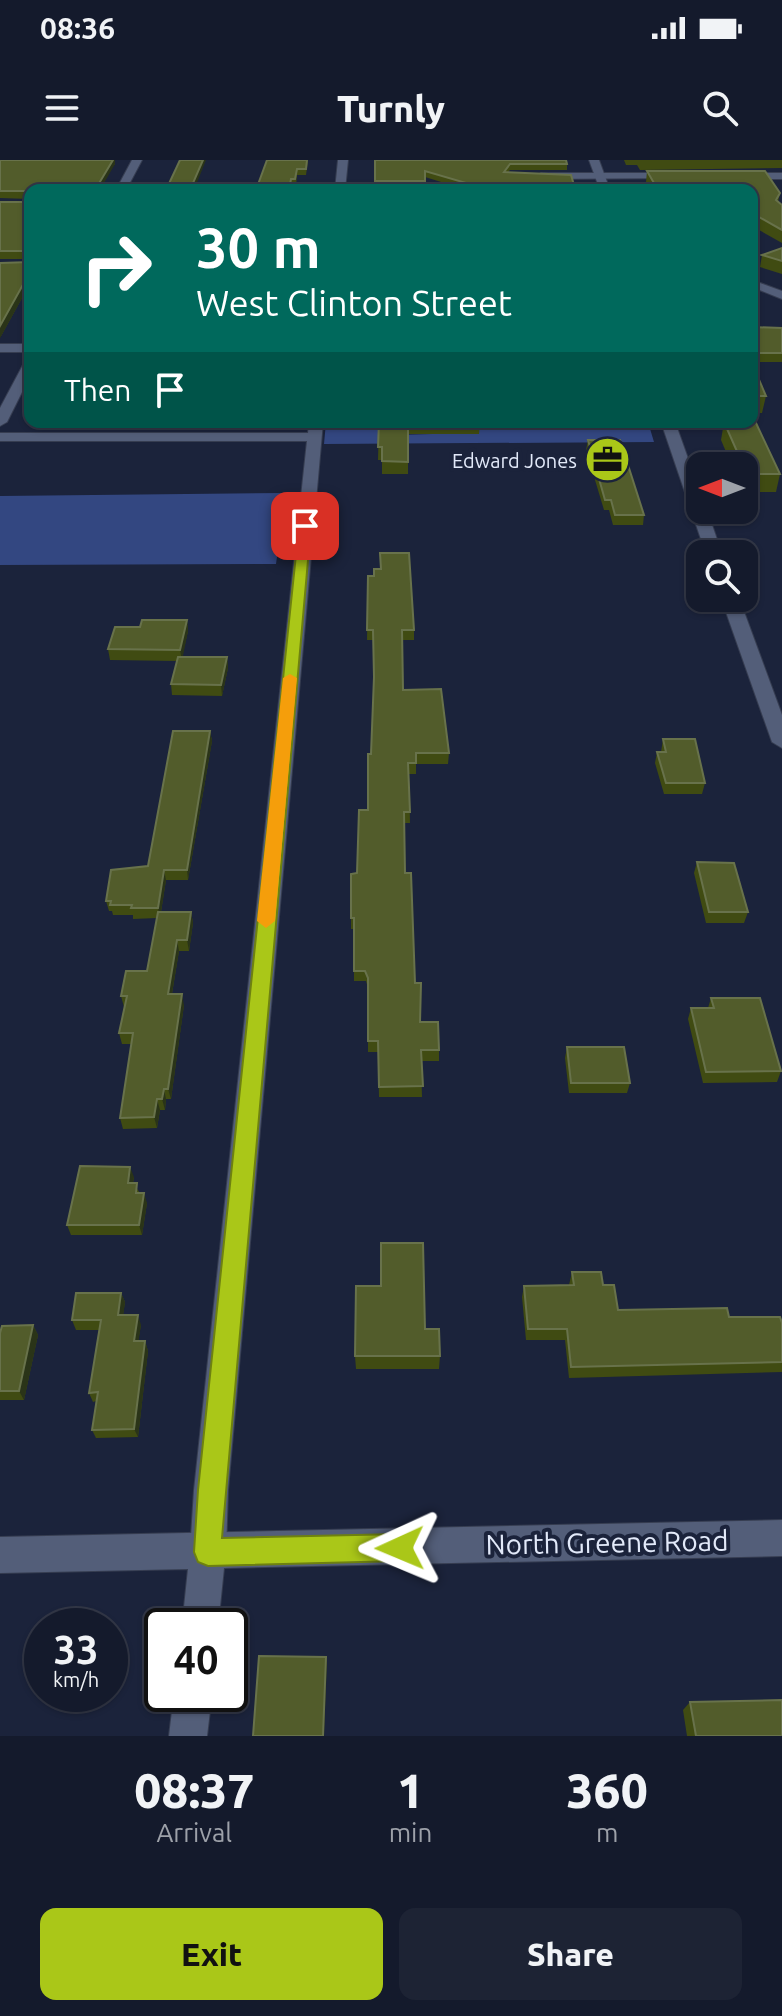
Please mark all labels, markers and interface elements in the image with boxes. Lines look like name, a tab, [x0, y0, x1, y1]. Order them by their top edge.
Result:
text: 08:36	[40, 11, 115, 45]
icon: menu	[40, 86, 84, 130]
icon: search	[698, 86, 742, 130]
text: Turnly	[337, 88, 445, 129]
icon: right	[64, 216, 168, 320]
text: 30 m	[196, 216, 321, 279]
text: West Clinton Street	[196, 282, 512, 323]
icon: arrive	[148, 368, 192, 412]
text: Then	[64, 373, 132, 407]
office icon: Edward Jones	[584, 436, 632, 484]
place label: Edward Jones	[452, 449, 577, 472]
north arrow	[686, 452, 758, 524]
map controls	[686, 452, 758, 612]
pin	[271, 492, 339, 560]
icon: arrive	[283, 504, 327, 548]
button: search	[686, 540, 758, 612]
position arrow	[358, 1506, 442, 1590]
street label: North Greene Road	[485, 1524, 729, 1560]
speed limit sign: 40	[144, 1608, 248, 1712]
text: 33	[53, 1627, 99, 1672]
text: km/h	[53, 1668, 99, 1691]
text: 08:37	[134, 1763, 254, 1817]
text: 1	[397, 1763, 424, 1817]
text: 360	[567, 1763, 648, 1817]
text: Arrival	[156, 1818, 232, 1847]
text: min	[389, 1818, 432, 1847]
text: m	[596, 1818, 618, 1847]
button: Exit	[40, 1908, 383, 2000]
button: Share	[399, 1908, 742, 2000]

